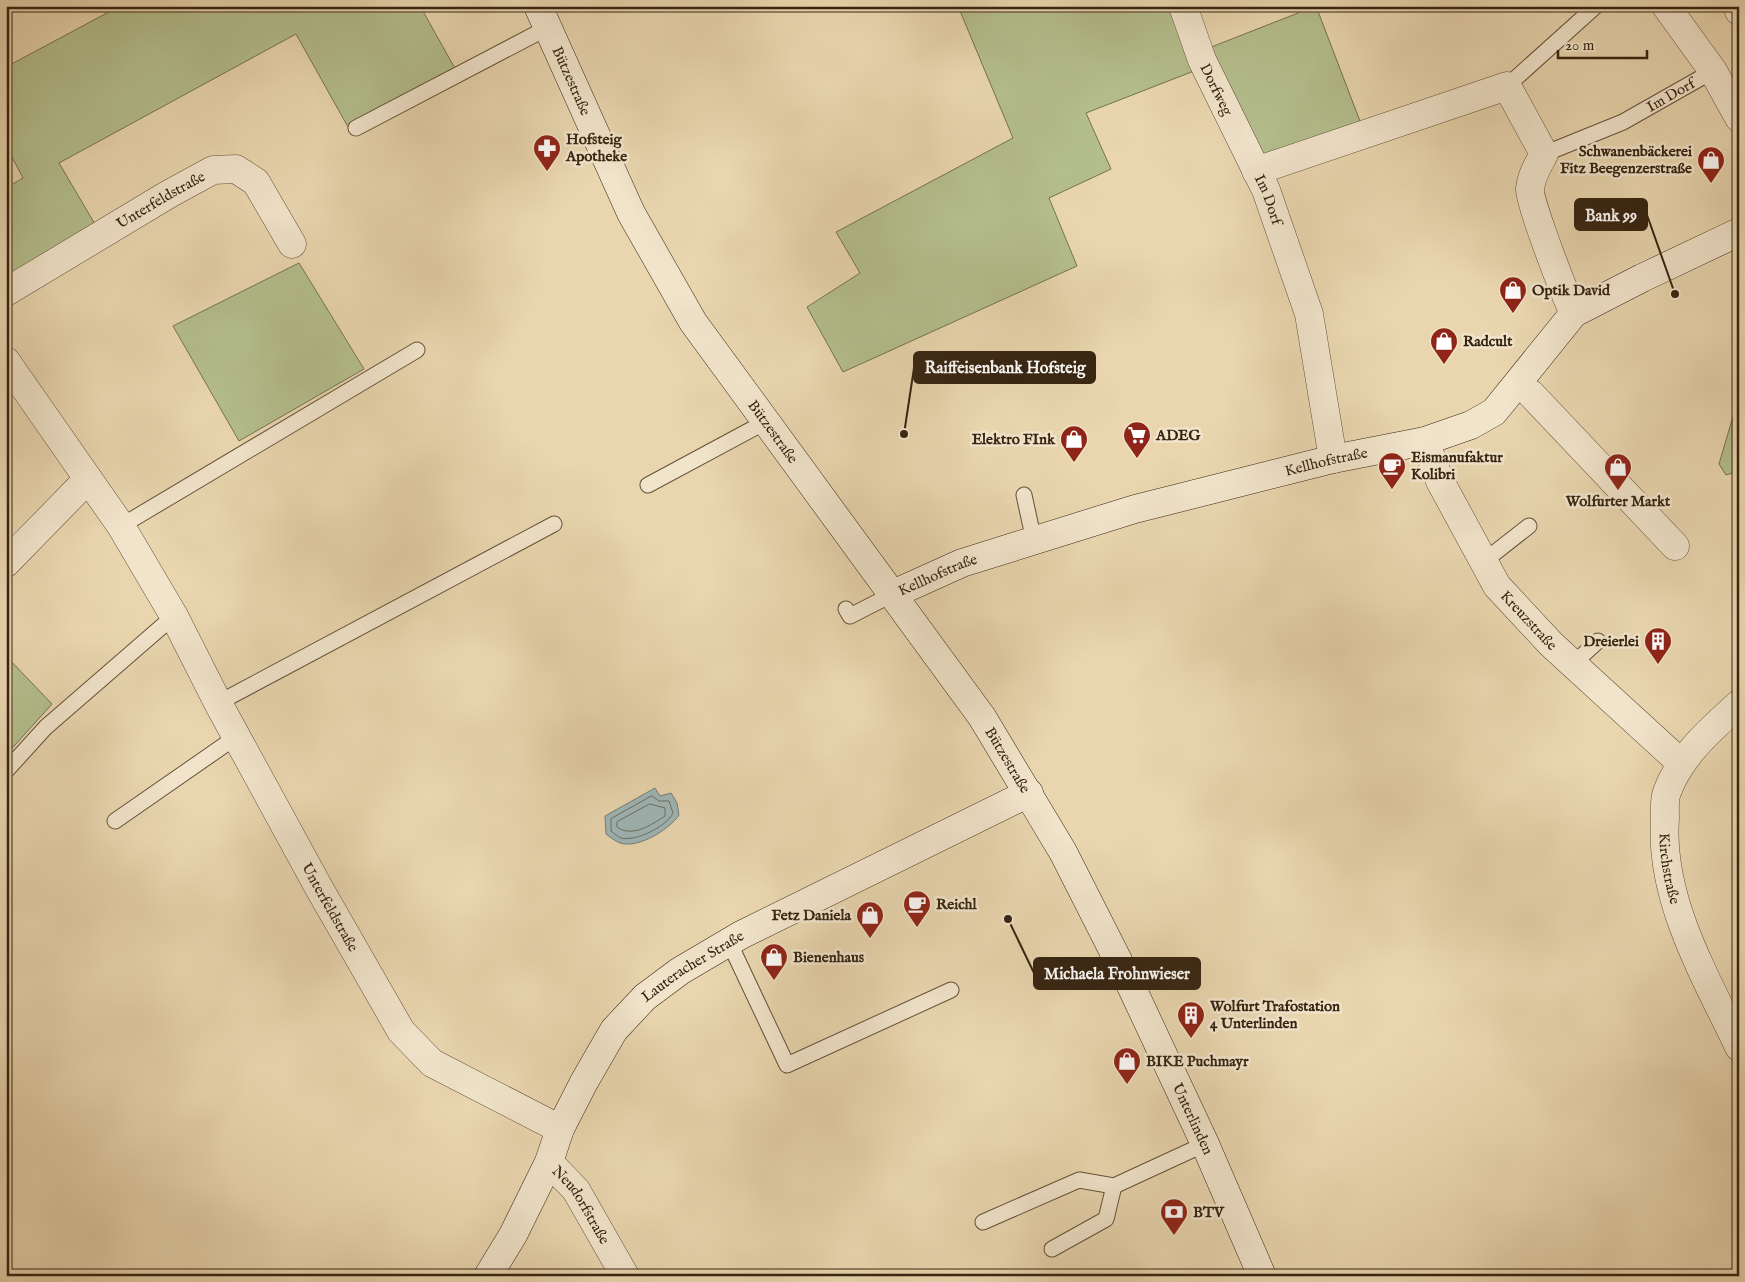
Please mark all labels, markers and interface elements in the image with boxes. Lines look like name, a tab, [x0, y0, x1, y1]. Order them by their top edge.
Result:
scale bar	[1558, 28, 1646, 60]
text: 20 m	[1565, 36, 1595, 55]
street label: Bützestraße	[548, 43, 595, 118]
street label: Dorfweg	[1196, 60, 1238, 119]
street label: Im Dorf	[1643, 73, 1700, 116]
place label: Hofsteig Apotheke	[565, 130, 627, 166]
pharmacy icon: Hofsteig Apotheke	[532, 133, 562, 172]
place label: Schwanenbäckerei Fitz Beegenzerstraße	[1560, 142, 1692, 178]
shop icon: Schwanenbäckerei Fitz Beegenzerstraße	[1696, 145, 1726, 184]
street label: Unterfeldstraße	[113, 167, 208, 233]
street label: Im Dorf	[1250, 171, 1288, 230]
callout: Bank 99	[1575, 199, 1647, 230]
text: Bank 99	[1585, 207, 1637, 227]
shop icon: Optik David	[1498, 275, 1528, 314]
place label: Optik David	[1532, 281, 1611, 300]
shop icon: Radcult	[1429, 326, 1459, 365]
place label: Radcult	[1463, 332, 1513, 351]
callout: Raiffeisenbank Hofsteig	[914, 352, 1095, 383]
text: Raiffeisenbank Hofsteig	[924, 359, 1087, 379]
street label: Bützestraße	[744, 396, 803, 467]
supermarket icon: ADEG	[1122, 420, 1152, 459]
shop icon: Elektro FInk	[1059, 424, 1089, 463]
place label: ADEG	[1155, 426, 1201, 445]
place label: Elektro FInk	[972, 430, 1056, 449]
street label: Kellhofstraße	[1283, 443, 1369, 480]
place label: Eismanufaktur Kolibri	[1411, 448, 1503, 484]
cafe icon: Eismanufaktur Kolibri	[1377, 451, 1407, 490]
shop icon: Wolfurter Markt	[1603, 452, 1633, 491]
place label: Wolfurter Markt	[1565, 492, 1671, 511]
street label: Kellhofstraße	[895, 549, 980, 600]
street label: Kreuzstraße	[1496, 586, 1561, 655]
building icon: Dreierlei	[1643, 626, 1673, 665]
place label: Dreierlei	[1583, 632, 1639, 651]
street label: Bützestraße	[981, 724, 1035, 797]
street label: Kirchstraße	[1655, 833, 1685, 906]
street label: Unterfeldstraße	[298, 859, 363, 955]
cafe icon: Reichl	[902, 889, 932, 928]
place label: Reichl	[936, 895, 978, 914]
shop icon: Fetz Daniela	[855, 900, 885, 939]
place label: Fetz Daniela	[771, 906, 852, 925]
street label: Lauteracher Straße	[637, 926, 747, 1006]
shop icon: Bienenhaus	[759, 942, 789, 981]
place label: Bienenhaus	[793, 948, 865, 967]
callout: Michaela Frohnwieser	[1034, 958, 1200, 989]
text: Michaela Frohnwieser	[1044, 965, 1190, 985]
place label: Wolfurt Trafostation 4 Unterlinden	[1209, 997, 1340, 1033]
building icon: Wolfurt Trafostation 4 Unterlinden	[1176, 1000, 1206, 1039]
shop icon: BIKE Puchmayr	[1112, 1046, 1142, 1085]
place label: BIKE Puchmayr	[1146, 1052, 1249, 1071]
street label: Unterlinden	[1168, 1080, 1218, 1157]
street label: Neudorfstraße	[548, 1161, 614, 1248]
bank icon: BTV	[1159, 1197, 1189, 1236]
place label: BTV	[1193, 1203, 1225, 1222]

